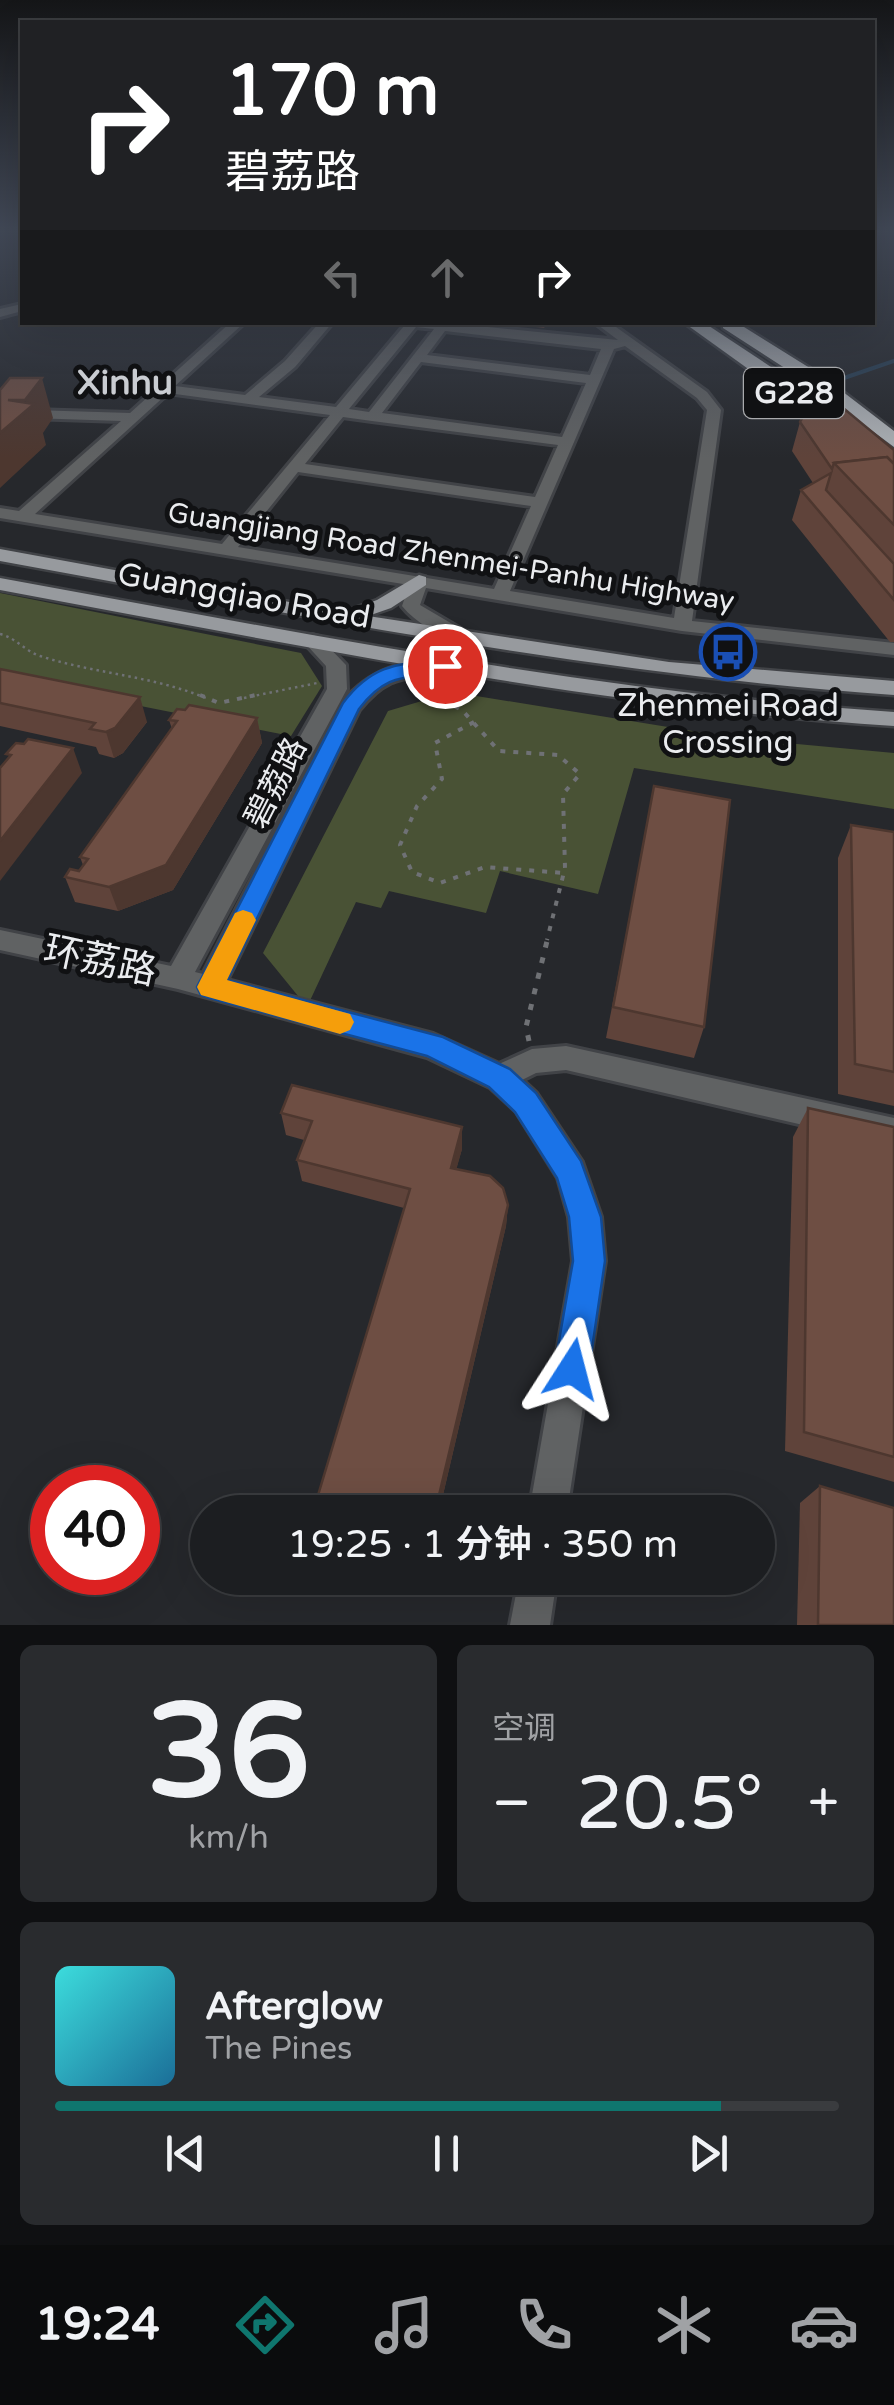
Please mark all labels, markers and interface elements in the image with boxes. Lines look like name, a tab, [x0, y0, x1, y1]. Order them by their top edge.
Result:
text: 170 m	[225, 50, 439, 134]
icon: right	[60, 60, 190, 190]
text: 碧荔路	[225, 146, 360, 200]
icon: left	[315, 250, 370, 305]
icon: ahead	[420, 250, 475, 305]
icon: right	[525, 250, 580, 305]
district label: Xinhu	[77, 362, 173, 404]
road number: G228	[744, 368, 844, 418]
street label: Guangjiang Road Zhenmei-Panhu Highway	[165, 495, 737, 619]
street label: Guangqiao Road	[115, 555, 373, 637]
bus stop icon: Zhenmei Road Crossing	[698, 622, 758, 682]
pin	[403, 624, 488, 709]
icon: arrive	[418, 639, 473, 694]
place label: Zhenmei Road Crossing	[617, 687, 839, 762]
street label: 碧荔路	[237, 732, 315, 834]
street label: 环荔路	[39, 927, 161, 995]
position arrow	[520, 1317, 624, 1421]
speed limit sign: 40	[30, 1465, 160, 1595]
text: 19:25 · 1 分钟 · 350 m	[287, 1522, 678, 1568]
text: 36	[147, 1676, 310, 1832]
text: 空调	[492, 1710, 556, 1748]
text: 20.5°	[576, 1759, 763, 1849]
text: −	[492, 1771, 531, 1837]
text: +	[808, 1771, 839, 1837]
text: km/h	[188, 1819, 269, 1857]
text: Afterglow	[205, 1984, 383, 2030]
text: The Pines	[205, 2030, 352, 2068]
icon: previous	[158, 2126, 213, 2181]
icon: pause	[419, 2126, 474, 2181]
icon: next	[681, 2126, 736, 2181]
icon: directions	[230, 2290, 300, 2360]
icon: music	[369, 2290, 439, 2360]
icon: phone	[509, 2290, 579, 2360]
icon: climate	[649, 2290, 719, 2360]
icon: car	[789, 2290, 859, 2360]
text: 19:24	[35, 2298, 160, 2352]

